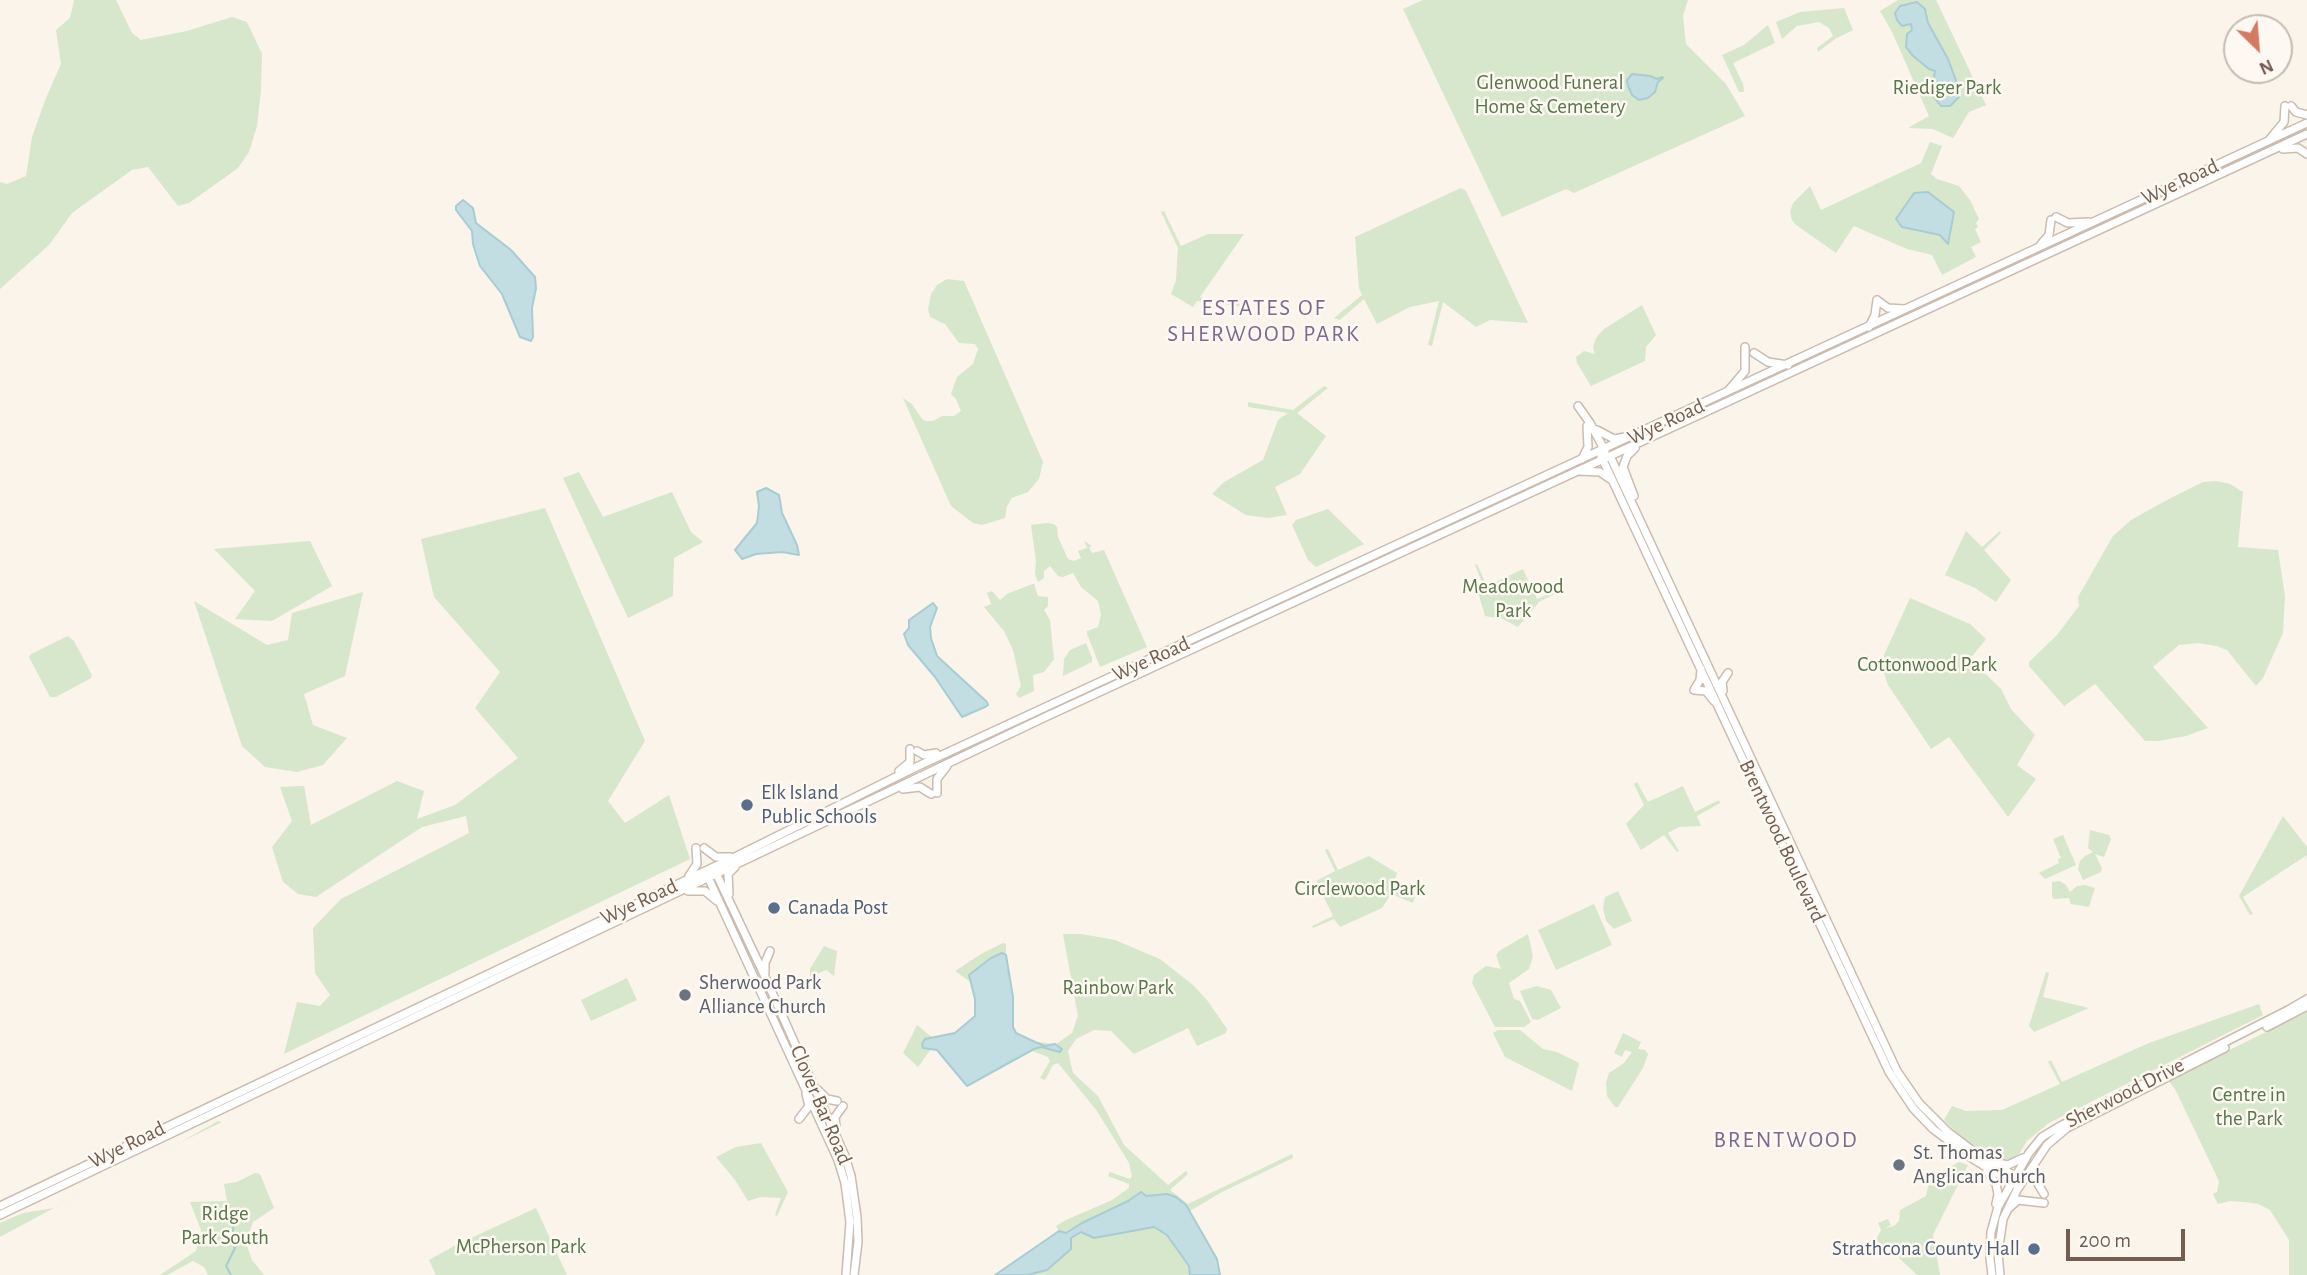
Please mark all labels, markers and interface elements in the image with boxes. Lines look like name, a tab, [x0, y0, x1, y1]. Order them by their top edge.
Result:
north arrow	[2223, 14, 2293, 84]
text: N	[2256, 55, 2276, 78]
park label: Glenwood Funeral Home & Cemetery	[1475, 70, 1625, 120]
park label: Riediger Park	[1893, 75, 2001, 101]
street label: Wye Road	[2138, 153, 2222, 211]
district label: ESTATES OF SHERWOOD PARK	[1169, 294, 1359, 348]
street label: Wye Road	[1624, 393, 1708, 451]
park label: Meadowood Park	[1462, 574, 1564, 624]
street label: Wye Road	[1108, 631, 1194, 687]
park label: Cottonwood Park	[1857, 652, 1997, 678]
street label: Brentwood Boulevard	[1733, 756, 1831, 926]
place label: Elk Island Public Schools	[761, 780, 877, 830]
marker: Elk Island Public Schools	[739, 797, 755, 813]
street label: Wye Road	[597, 873, 681, 931]
park label: Circlewood Park	[1295, 876, 1425, 902]
place label: Canada Post	[788, 895, 888, 921]
marker: Canada Post	[766, 900, 782, 916]
place label: Sherwood Park Alliance Church	[699, 970, 826, 1020]
park label: Rainbow Park	[1062, 975, 1174, 1001]
marker: Sherwood Park Alliance Church	[677, 987, 693, 1003]
street label: Clover Bar Road	[785, 1041, 857, 1169]
street label: Sherwood Drive	[2061, 1052, 2189, 1134]
park label: Centre in the Park	[2212, 1082, 2286, 1132]
street label: Wye Road	[85, 1116, 169, 1174]
district label: BRENTWOOD	[1715, 1126, 1857, 1154]
place label: St. Thomas Anglican Church	[1913, 1140, 2046, 1190]
marker: St. Thomas Anglican Church	[1891, 1157, 1907, 1173]
park label: Ridge Park South	[181, 1201, 269, 1251]
scale bar	[2069, 1216, 2188, 1260]
text: 200 m	[2079, 1230, 2131, 1251]
park label: McPherson Park	[456, 1234, 586, 1260]
place label: Strathcona County Hall	[1832, 1236, 2020, 1262]
marker: Strathcona County Hall	[2026, 1241, 2042, 1257]

